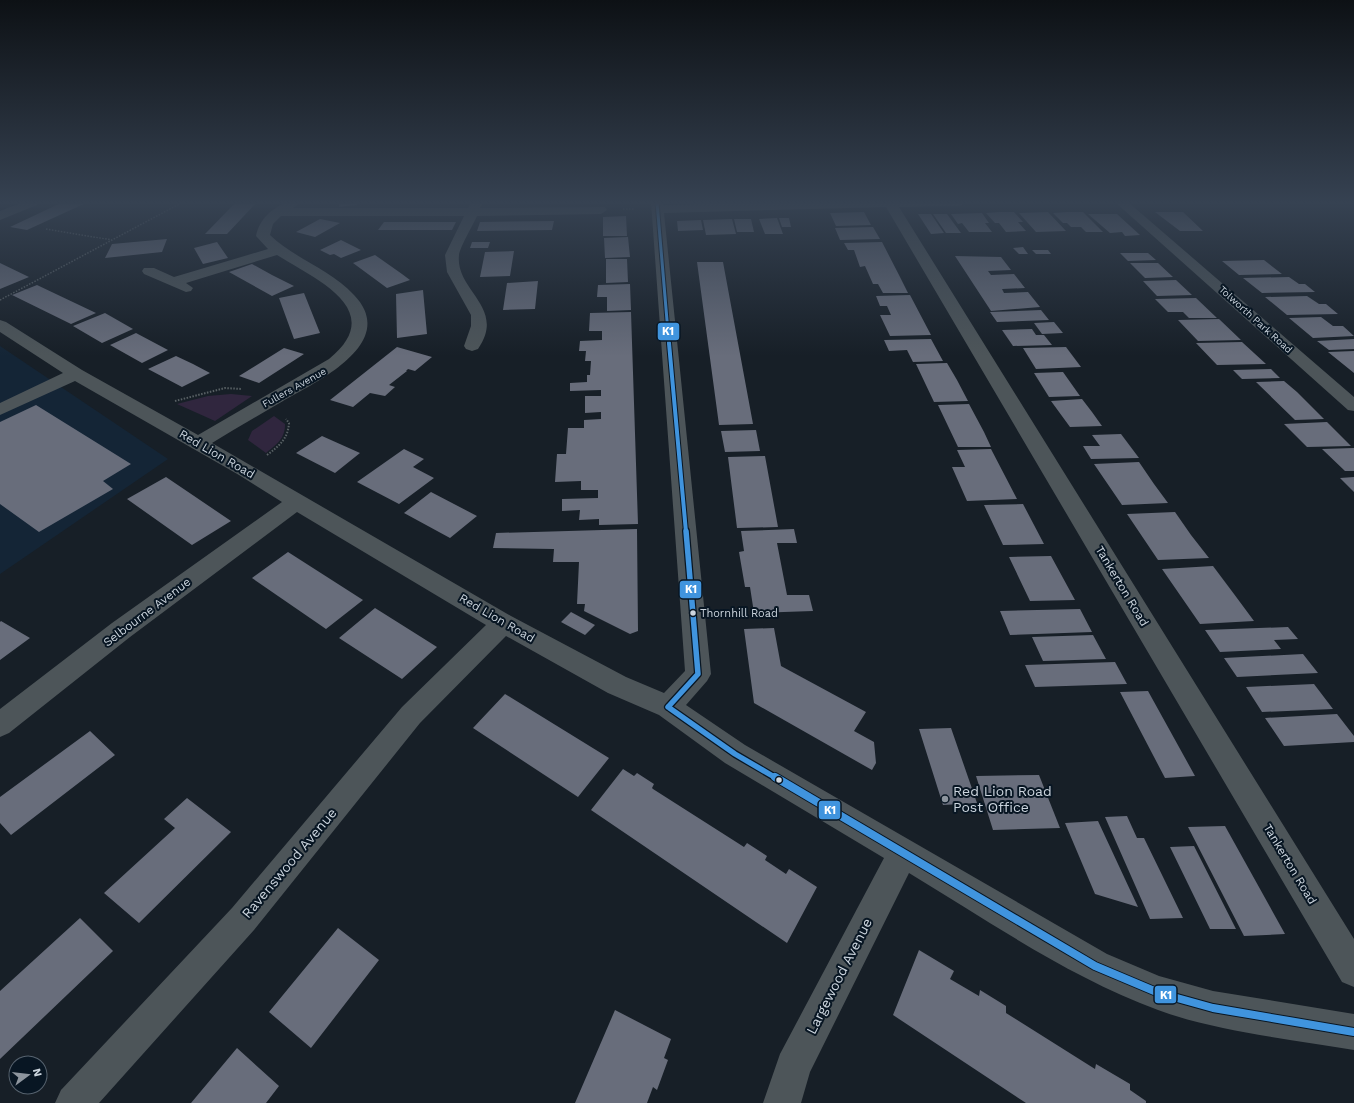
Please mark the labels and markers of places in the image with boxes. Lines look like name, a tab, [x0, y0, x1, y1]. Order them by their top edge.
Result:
place label: Thornhill Road	[700, 607, 778, 620]
marker: Thornhill Road	[688, 608, 698, 618]
unlabelled marker	[774, 775, 784, 785]
place label: Red Lion Road Post Office	[953, 783, 1052, 815]
marker: Red Lion Road Post Office	[940, 794, 950, 804]

